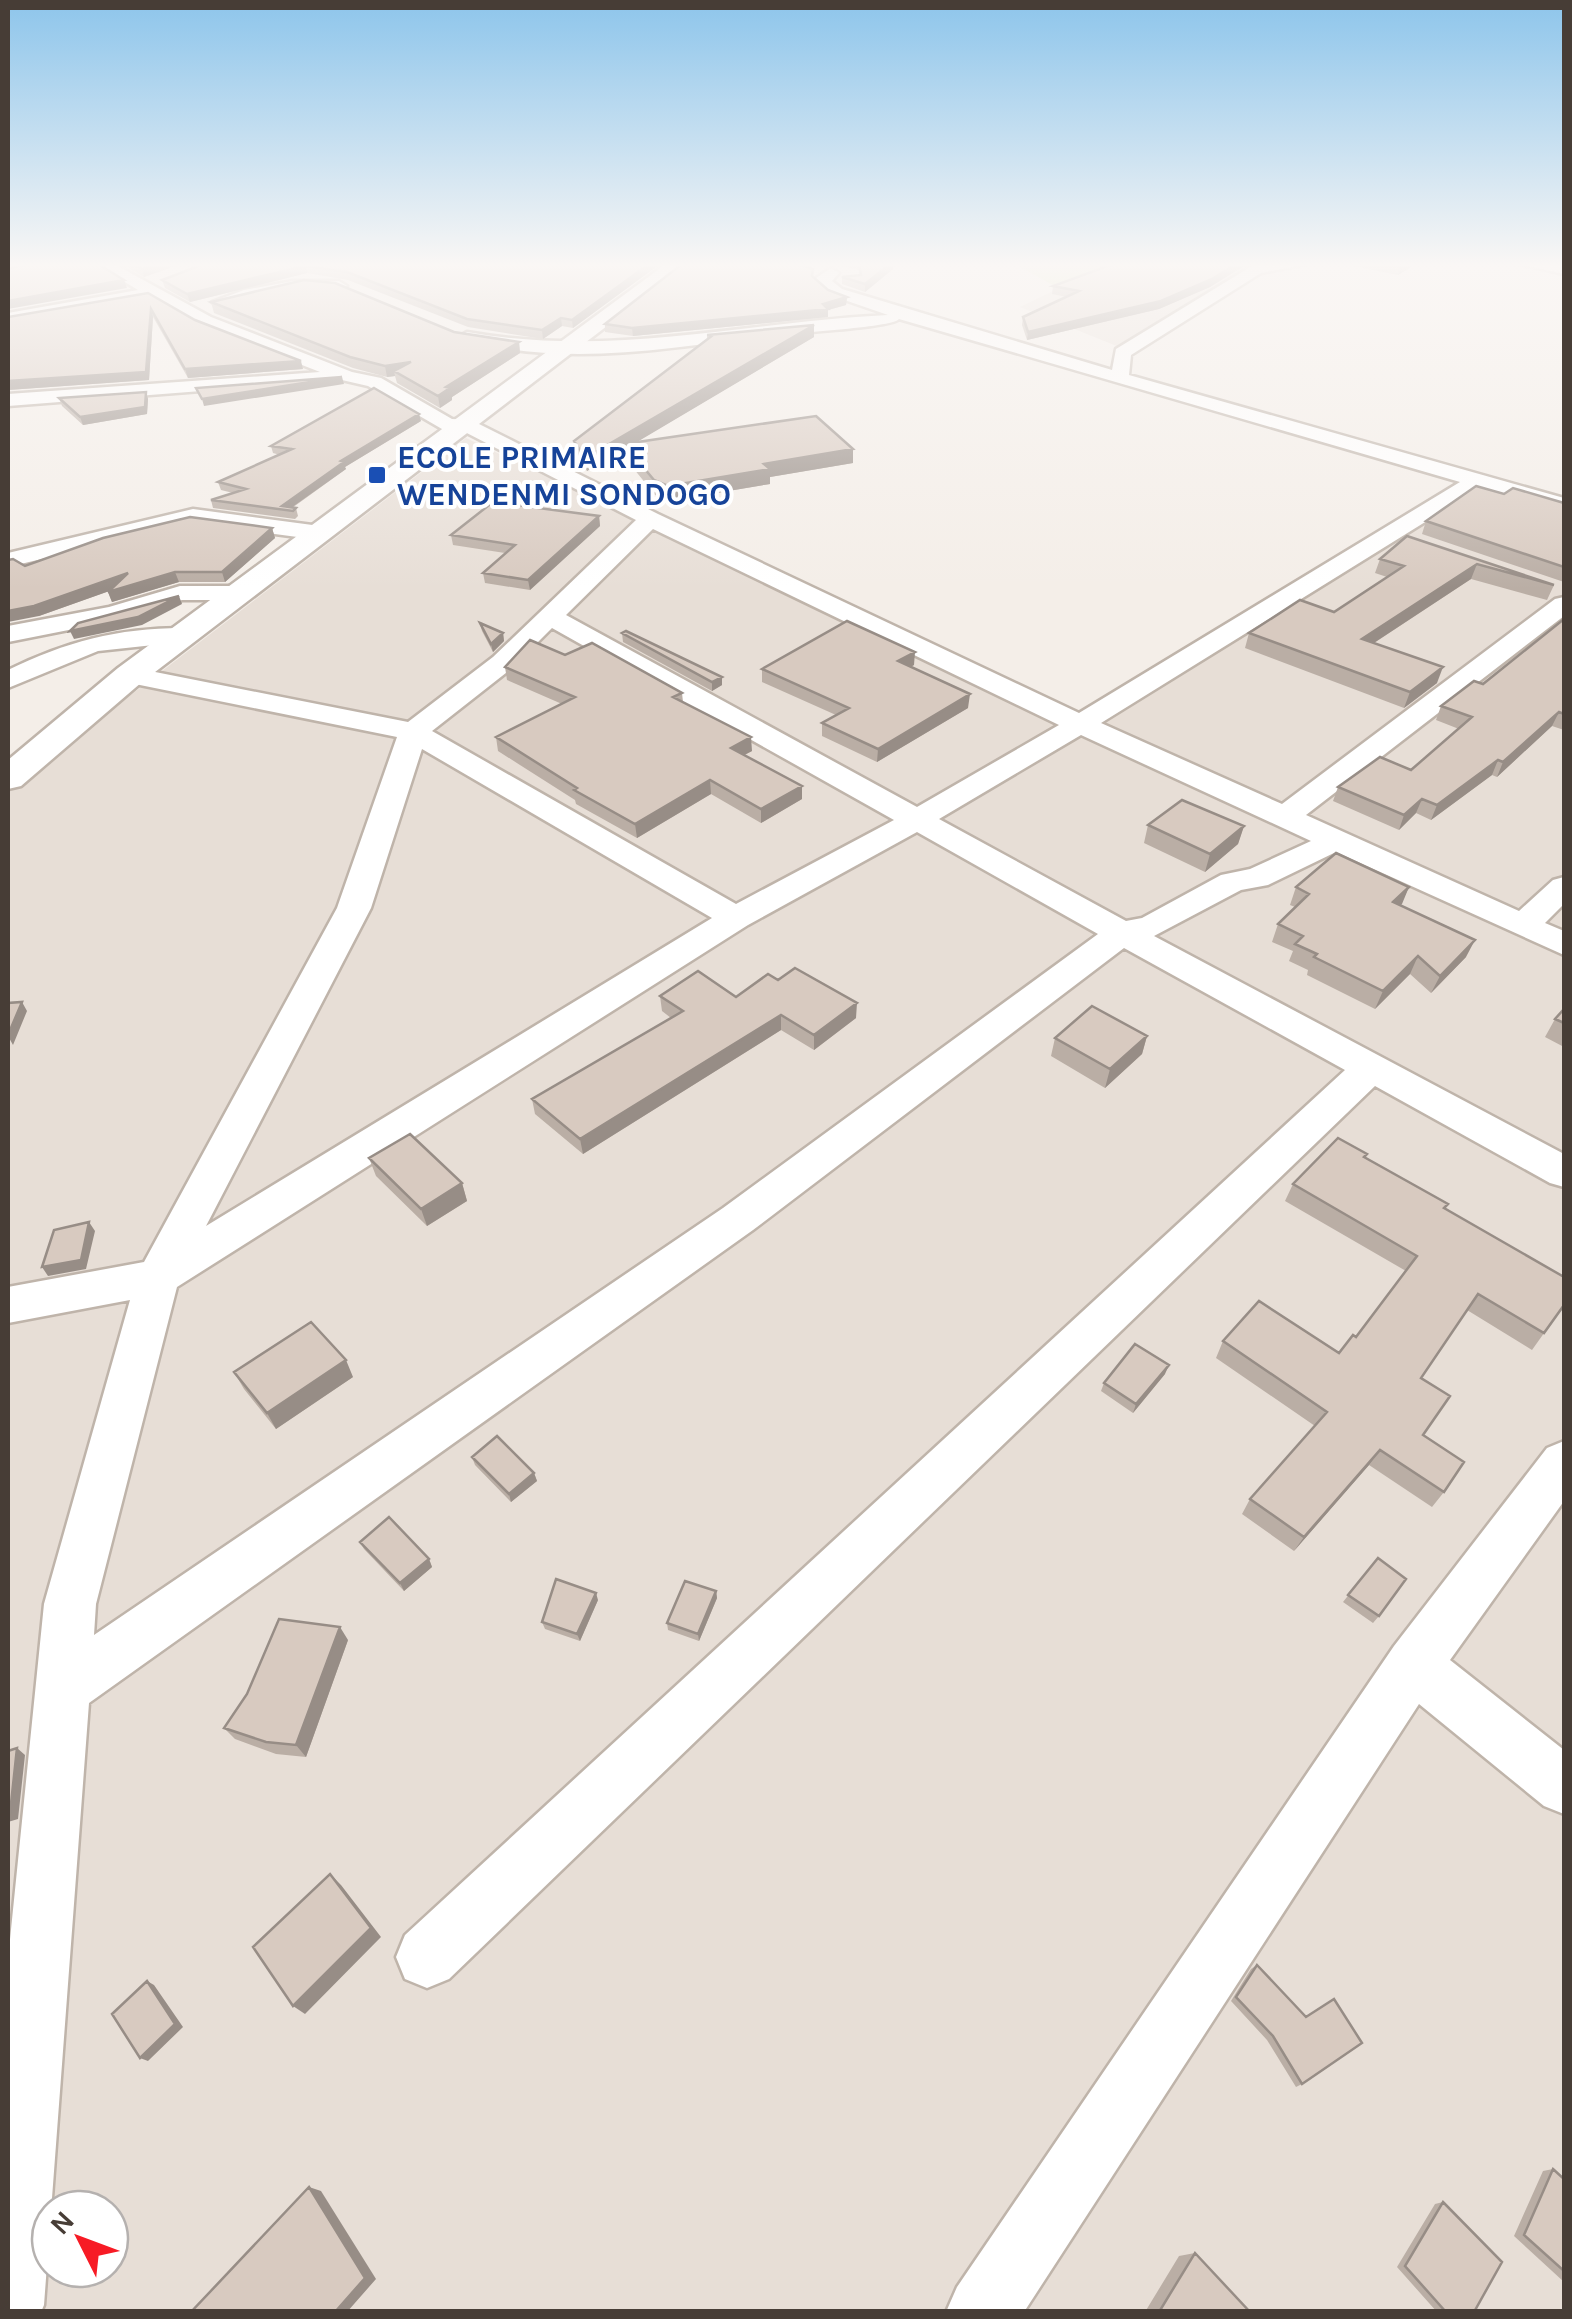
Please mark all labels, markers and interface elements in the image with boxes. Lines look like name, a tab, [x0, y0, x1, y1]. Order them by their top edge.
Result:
place label: ECOLE PRIMAIRE WENDENMI SONDOGO	[397, 439, 731, 513]
marker: ECOLE PRIMAIRE WENDENMI SONDOGO	[366, 464, 388, 486]
north arrow	[30, 2189, 130, 2289]
text: N	[43, 2204, 81, 2241]

